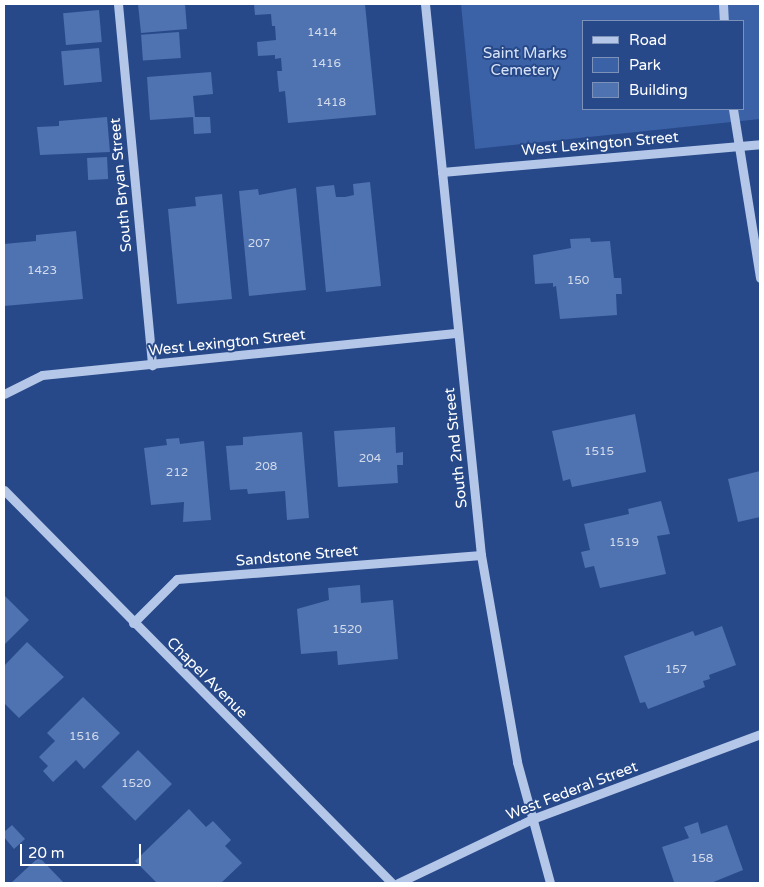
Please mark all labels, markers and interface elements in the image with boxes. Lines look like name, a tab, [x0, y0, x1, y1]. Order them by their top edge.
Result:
legend	[582, 20, 744, 110]
house number: 1414	[307, 26, 337, 40]
text: Road	[629, 31, 667, 49]
park label: Saint Marks Cemetery	[483, 44, 567, 79]
text: Park	[629, 56, 661, 74]
house number: 1416	[311, 57, 341, 71]
text: Building	[629, 81, 688, 99]
house number: 1418	[316, 96, 346, 110]
street label: South Bryan Street	[106, 117, 136, 253]
street label: West Lexington Street	[521, 128, 679, 160]
house number: 207	[248, 237, 270, 251]
house number: 1423	[27, 264, 57, 278]
house number: 150	[567, 274, 589, 288]
street label: West Lexington Street	[148, 326, 306, 360]
street label: South 2nd Street	[441, 387, 471, 509]
house number: 1515	[584, 445, 614, 459]
house number: 204	[359, 452, 381, 466]
house number: 208	[255, 460, 277, 474]
house number: 212	[166, 466, 188, 480]
house number: 1519	[609, 536, 639, 550]
street label: Sandstone Street	[235, 542, 359, 570]
house number: 1520	[332, 623, 362, 637]
street label: Chapel Avenue	[163, 634, 251, 722]
house number: 157	[665, 663, 687, 677]
house number: 1516	[69, 730, 99, 744]
street label: West Federal Street	[504, 758, 640, 824]
house number: 1520	[121, 777, 151, 791]
scale bar	[22, 834, 144, 866]
text: 20 m	[28, 844, 65, 862]
house number: 158	[691, 852, 713, 866]

